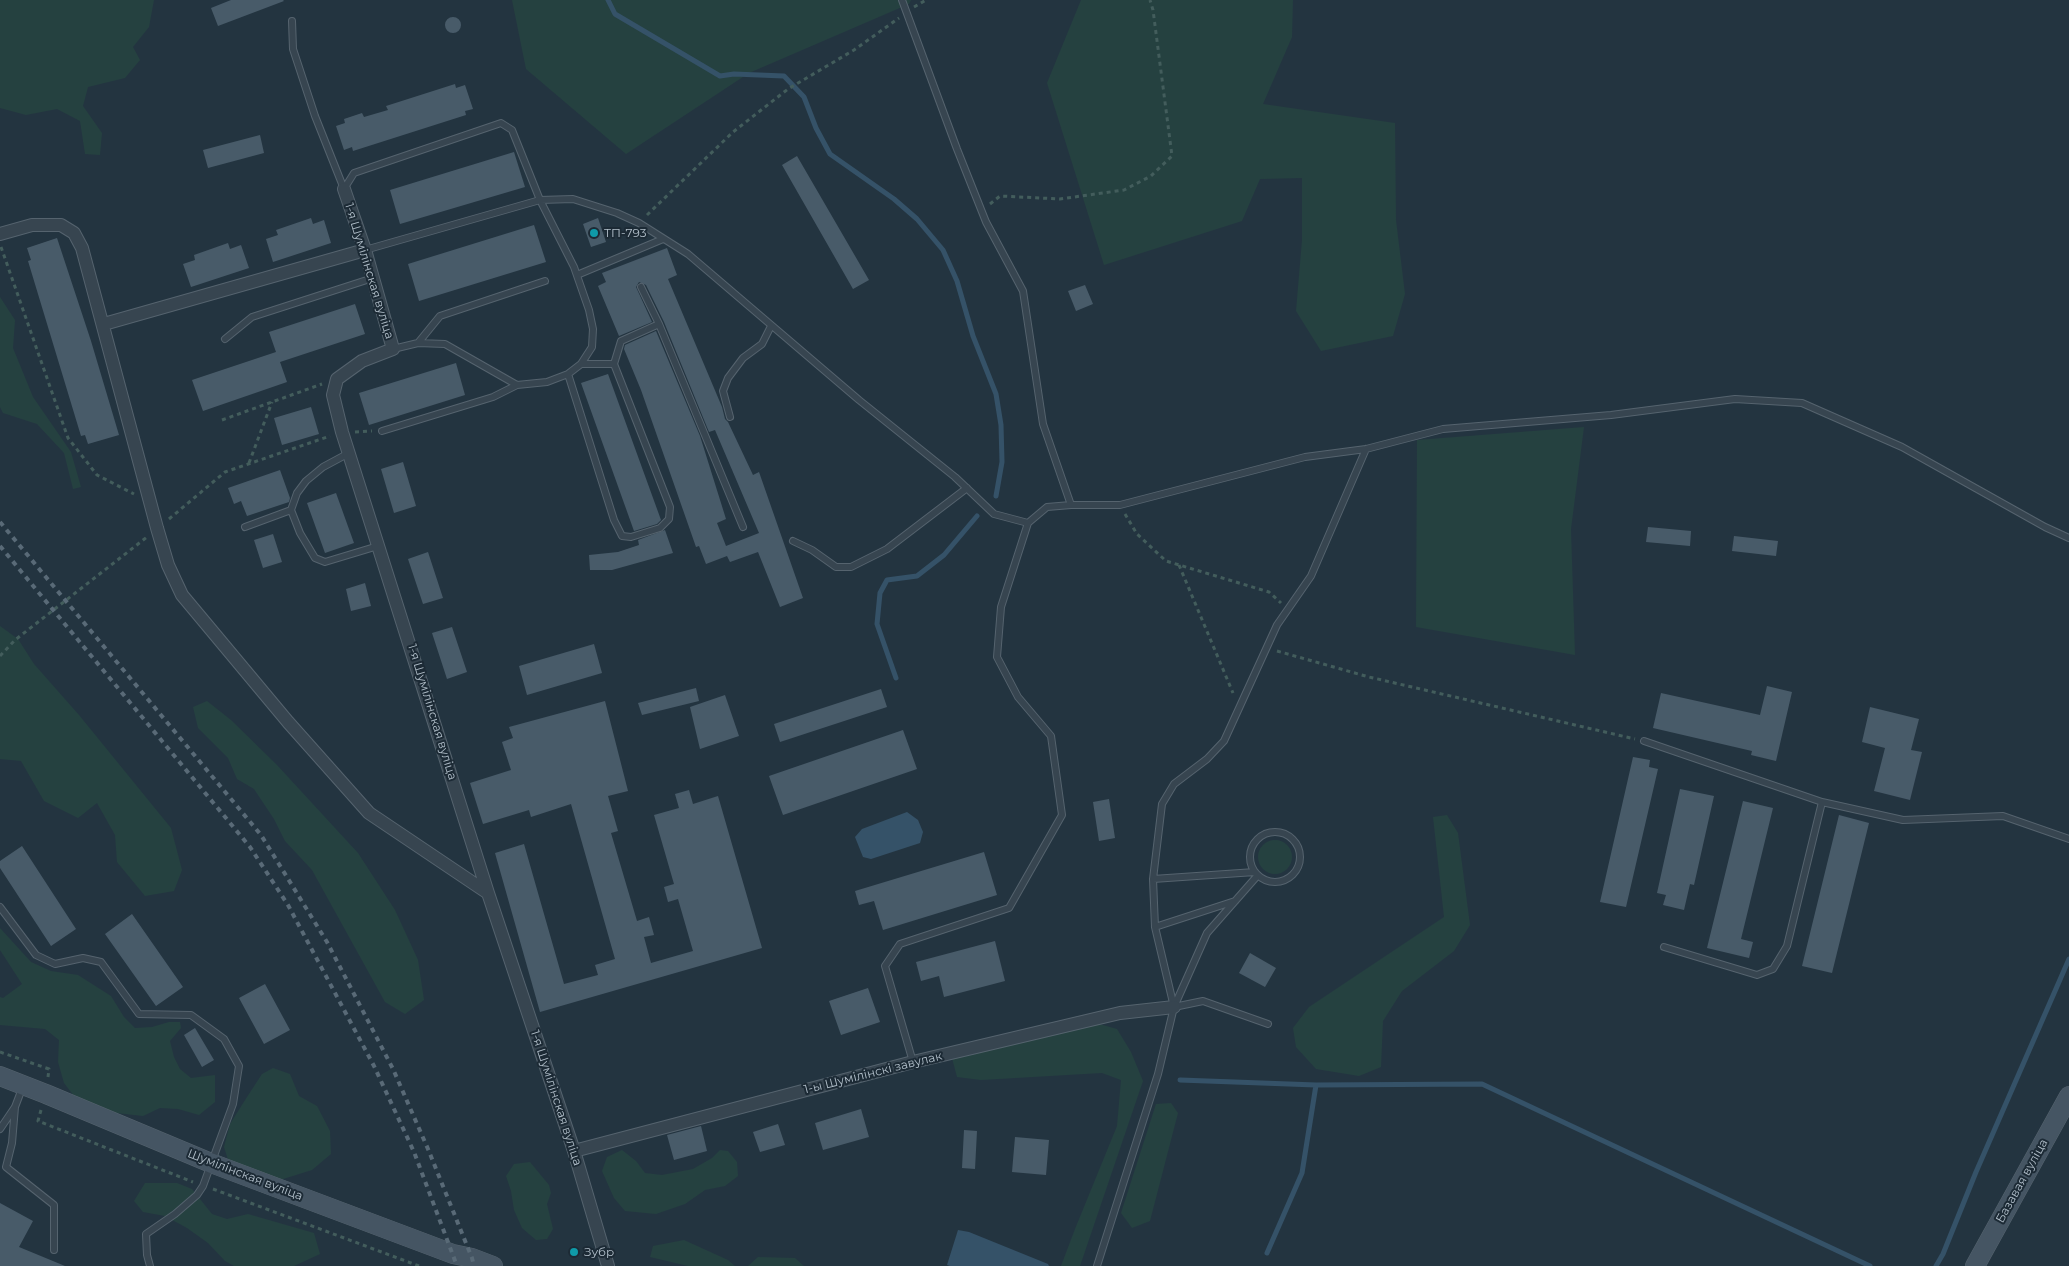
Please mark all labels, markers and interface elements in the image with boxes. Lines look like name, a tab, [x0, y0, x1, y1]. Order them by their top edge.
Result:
street label: 1-я Шумілінская вуліца	[341, 201, 397, 341]
place label: ТП-793	[604, 226, 646, 240]
marker: ТП-793	[588, 227, 600, 239]
street label: 1-я Шумілінская вуліца	[404, 642, 460, 782]
street label: 1-я Шумілінская вуліца	[527, 1029, 585, 1167]
street label: 1-ы Шумілінскі завулак	[802, 1049, 944, 1097]
street label: Базавая вуліца	[1993, 1137, 2051, 1225]
street label: Шумілінская вуліца	[185, 1146, 305, 1204]
place label: Зубр	[584, 1245, 614, 1259]
marker: Зубр	[568, 1246, 580, 1258]

